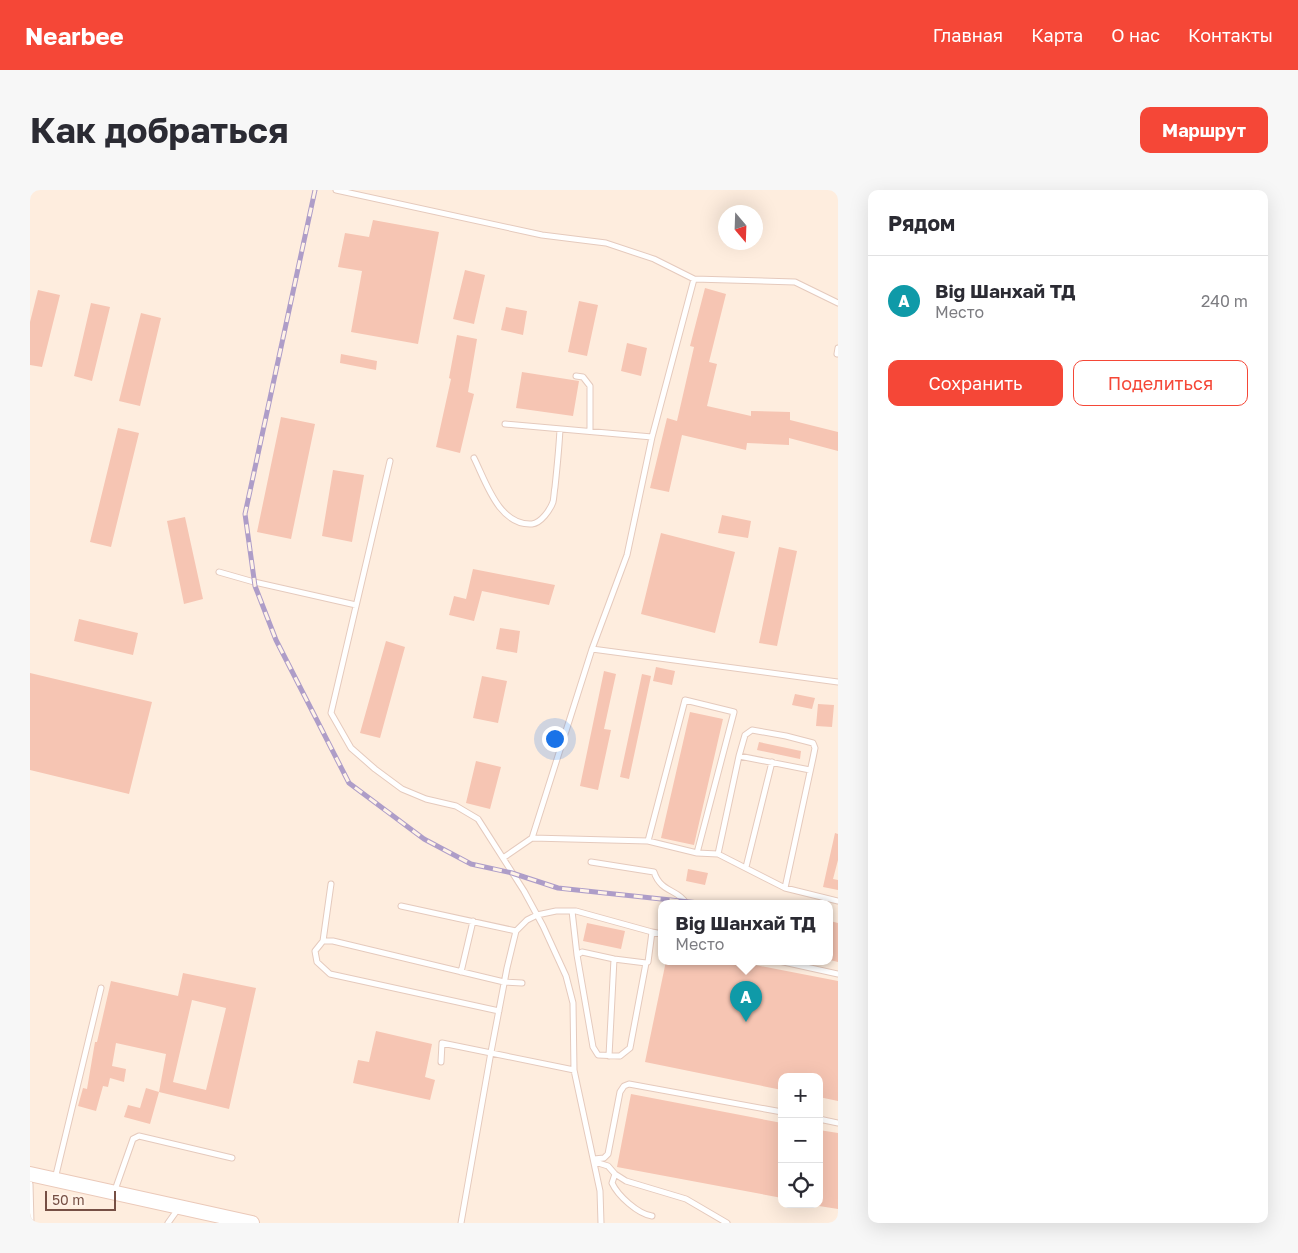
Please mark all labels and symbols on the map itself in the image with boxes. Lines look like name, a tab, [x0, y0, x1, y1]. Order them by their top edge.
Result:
north arrow	[718, 205, 763, 250]
your location	[542, 726, 568, 752]
pin: A	[730, 981, 762, 1022]
scale bar	[45, 1188, 116, 1211]

